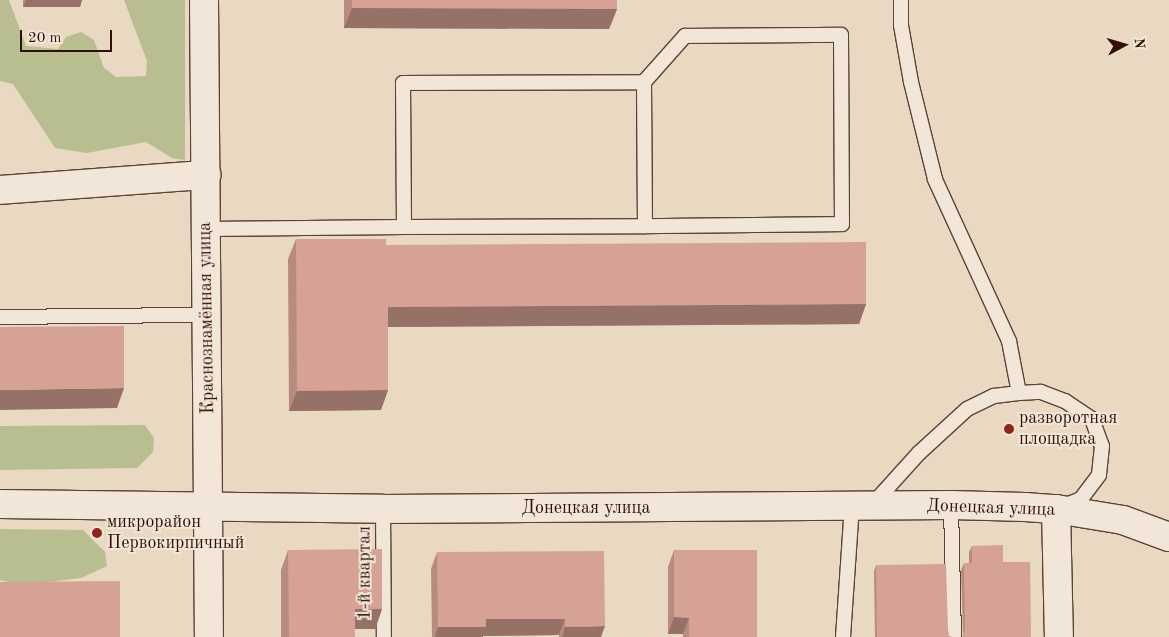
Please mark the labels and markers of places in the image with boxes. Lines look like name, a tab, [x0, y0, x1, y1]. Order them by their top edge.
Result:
place label: разворотная площадка	[1019, 408, 1117, 450]
marker: разворотная площадка	[1003, 423, 1015, 435]
place label: микрорайон Первокирпичный	[107, 512, 244, 554]
marker: микрорайон Первокирпичный	[91, 527, 103, 539]

